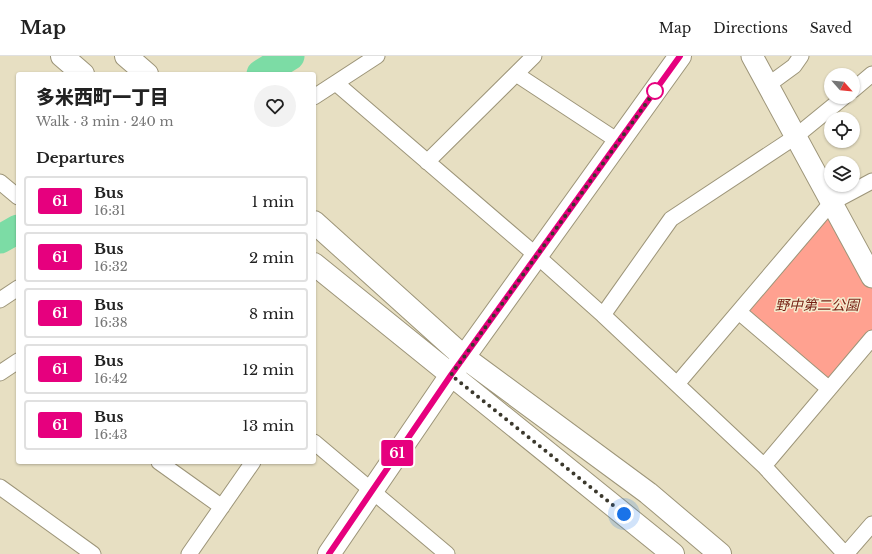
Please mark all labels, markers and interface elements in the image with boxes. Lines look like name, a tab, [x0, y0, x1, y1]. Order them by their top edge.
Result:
text: Map	[20, 16, 66, 39]
text: Map	[659, 19, 691, 37]
text: Directions	[713, 19, 788, 37]
text: Saved	[810, 19, 852, 37]
north arrow	[824, 68, 860, 104]
map controls	[824, 68, 860, 192]
unlabelled marker	[646, 82, 664, 100]
button: heart	[254, 85, 296, 127]
text: 多米西町一丁目	[36, 86, 169, 109]
button: locate	[824, 112, 860, 148]
text: Walk · 3 min · 240 m	[36, 113, 173, 130]
text: Departures	[36, 148, 125, 167]
button: layers	[824, 156, 860, 192]
text: Bus	[94, 183, 124, 202]
text: 61	[52, 192, 68, 210]
text: 1 min	[251, 192, 294, 211]
text: 16:31	[94, 202, 126, 219]
text: Bus	[94, 239, 124, 258]
text: 61	[52, 248, 68, 266]
text: 2 min	[249, 248, 294, 267]
text: 16:32	[94, 258, 128, 275]
text: Bus	[94, 295, 124, 314]
park label: 野中第二公園	[775, 296, 861, 314]
text: 61	[52, 304, 68, 322]
text: 8 min	[249, 304, 294, 323]
text: 16:38	[94, 314, 128, 331]
text: Bus	[94, 351, 124, 370]
text: 61	[52, 360, 68, 378]
text: 12 min	[242, 360, 294, 379]
text: 16:42	[94, 370, 127, 387]
text: Bus	[94, 407, 124, 426]
text: 61	[52, 416, 68, 434]
text: 13 min	[242, 416, 294, 435]
text: 16:43	[94, 426, 127, 443]
line badge: 61	[379, 440, 415, 466]
text: 61	[389, 444, 405, 462]
your location	[614, 504, 634, 524]

